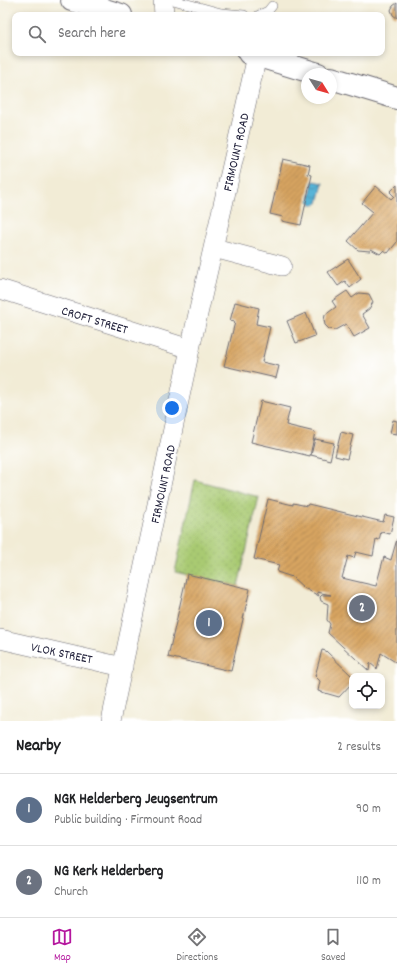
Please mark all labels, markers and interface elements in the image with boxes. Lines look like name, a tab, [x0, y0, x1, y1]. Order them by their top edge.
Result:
search box	[12, 12, 385, 56]
icon: search	[26, 23, 48, 45]
text: Search here	[58, 23, 126, 45]
north arrow	[301, 68, 337, 104]
street label: FIRMOUNT ROAD	[219, 111, 256, 194]
street label: CROFT STREET	[59, 302, 130, 340]
your location	[162, 398, 182, 418]
street label: FIRMOUNT ROAD	[147, 443, 182, 525]
pin: 2	[349, 593, 375, 623]
pin: 1	[196, 608, 222, 638]
street label: VLOK STREET	[29, 639, 94, 670]
map controls	[349, 673, 385, 709]
button: locate	[349, 673, 385, 709]
text: Nearby	[16, 735, 60, 759]
text: 2 results	[337, 738, 381, 757]
text: NGK Helderberg Jeugsentrum	[54, 789, 218, 811]
text: 1	[28, 800, 30, 819]
text: 90 m	[356, 800, 381, 819]
text: Public building · Firmount Road	[54, 811, 202, 830]
text: NG Kerk Helderberg	[54, 861, 163, 883]
text: 2	[26, 872, 32, 891]
text: 110 m	[356, 872, 381, 891]
text: Church	[54, 883, 88, 902]
tab: Map	[51, 926, 73, 966]
tab: Directions	[176, 926, 218, 966]
tab: Saved	[321, 926, 346, 966]

